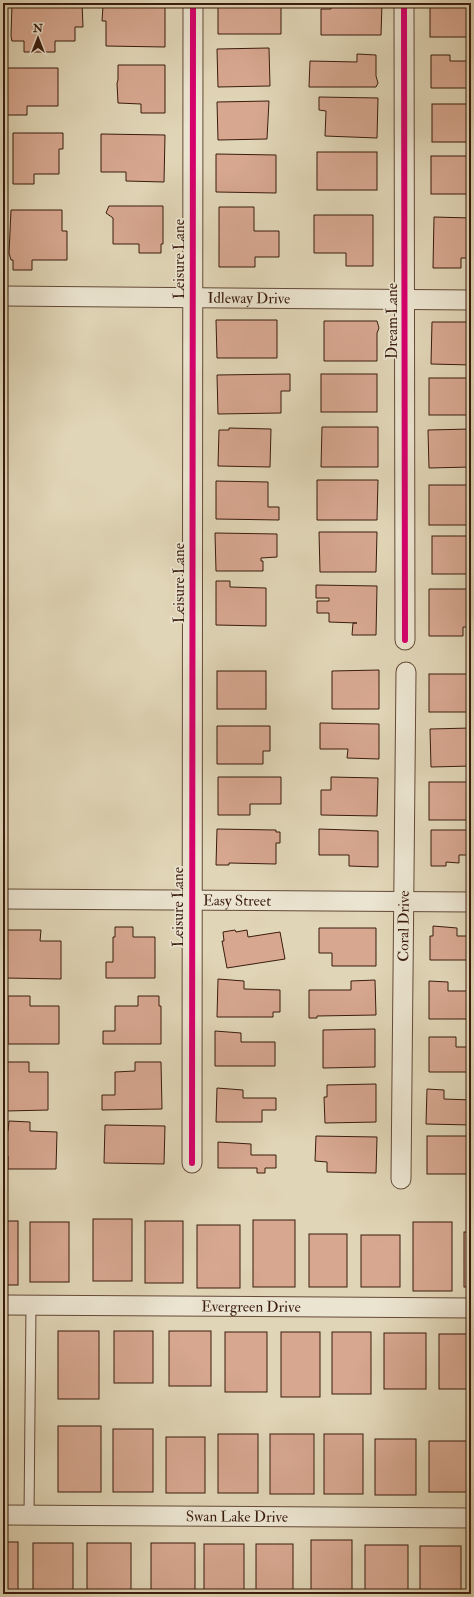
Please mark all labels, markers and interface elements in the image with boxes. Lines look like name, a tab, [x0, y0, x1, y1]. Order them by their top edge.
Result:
north arrow	[18, 18, 58, 58]
text: N	[32, 22, 44, 35]
street label: Leisure Lane	[170, 219, 189, 299]
street label: Dream Lane	[383, 283, 402, 359]
street label: Idleway Drive	[208, 288, 290, 308]
street label: Leisure Lane	[170, 543, 189, 623]
street label: Leisure Lane	[169, 867, 188, 947]
street label: Coral Drive	[394, 890, 413, 962]
street label: Easy Street	[203, 891, 271, 910]
street label: Evergreen Drive	[201, 1297, 301, 1316]
street label: Swan Lake Drive	[186, 1507, 288, 1526]

